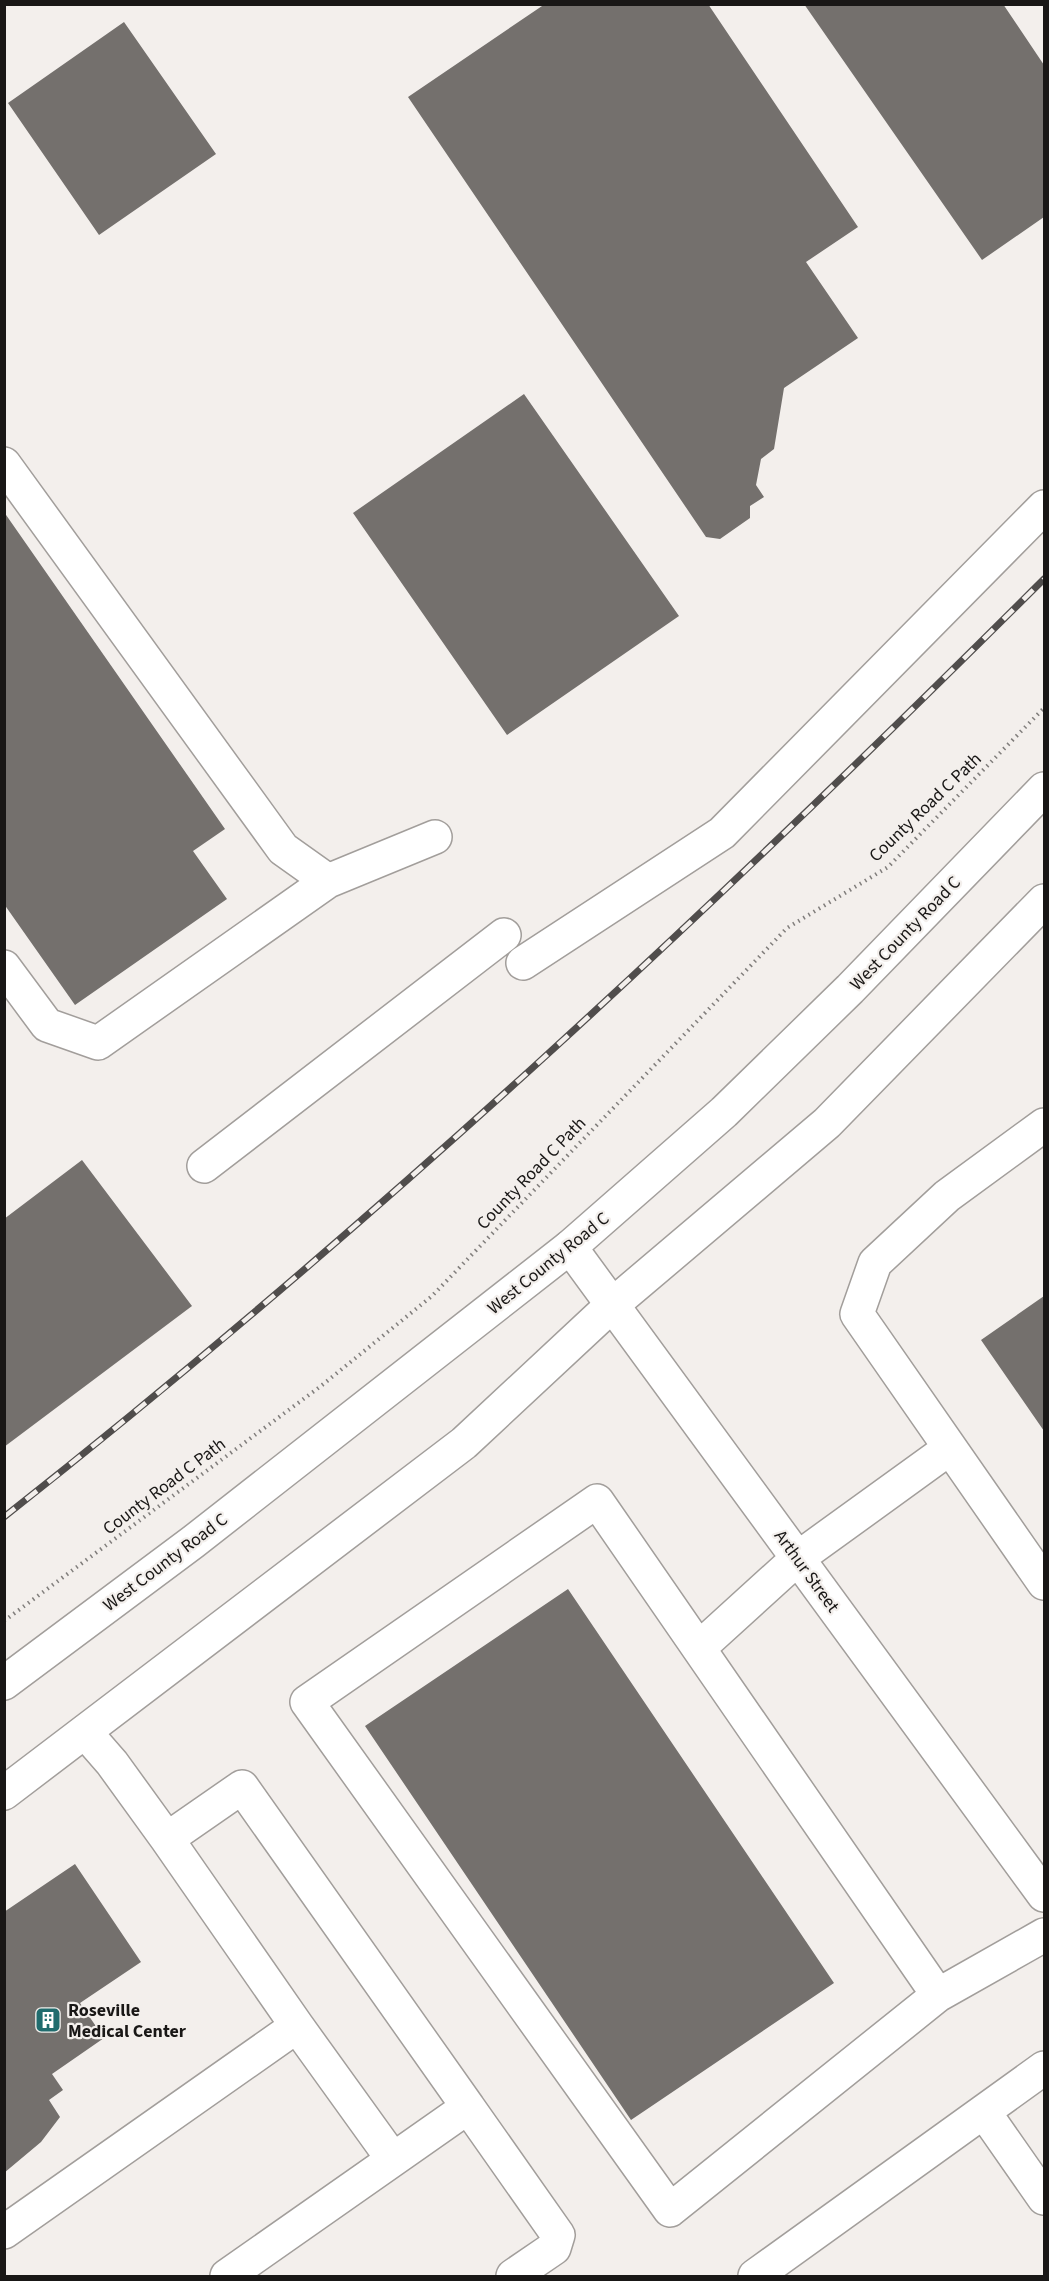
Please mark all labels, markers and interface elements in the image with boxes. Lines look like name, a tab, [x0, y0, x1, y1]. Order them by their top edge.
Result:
street label: County Road C Path	[863, 747, 987, 868]
street label: West County Road C	[844, 871, 967, 996]
street label: County Road C Path	[471, 1111, 592, 1235]
street label: West County Road C	[482, 1206, 615, 1320]
street label: County Road C Path	[98, 1432, 231, 1541]
street label: West County Road C	[98, 1507, 233, 1618]
street label: Arthur Street	[768, 1525, 845, 1618]
place label: Roseville Medical Center	[68, 1998, 187, 2044]
building icon: Roseville Medical Center	[33, 2005, 63, 2035]

